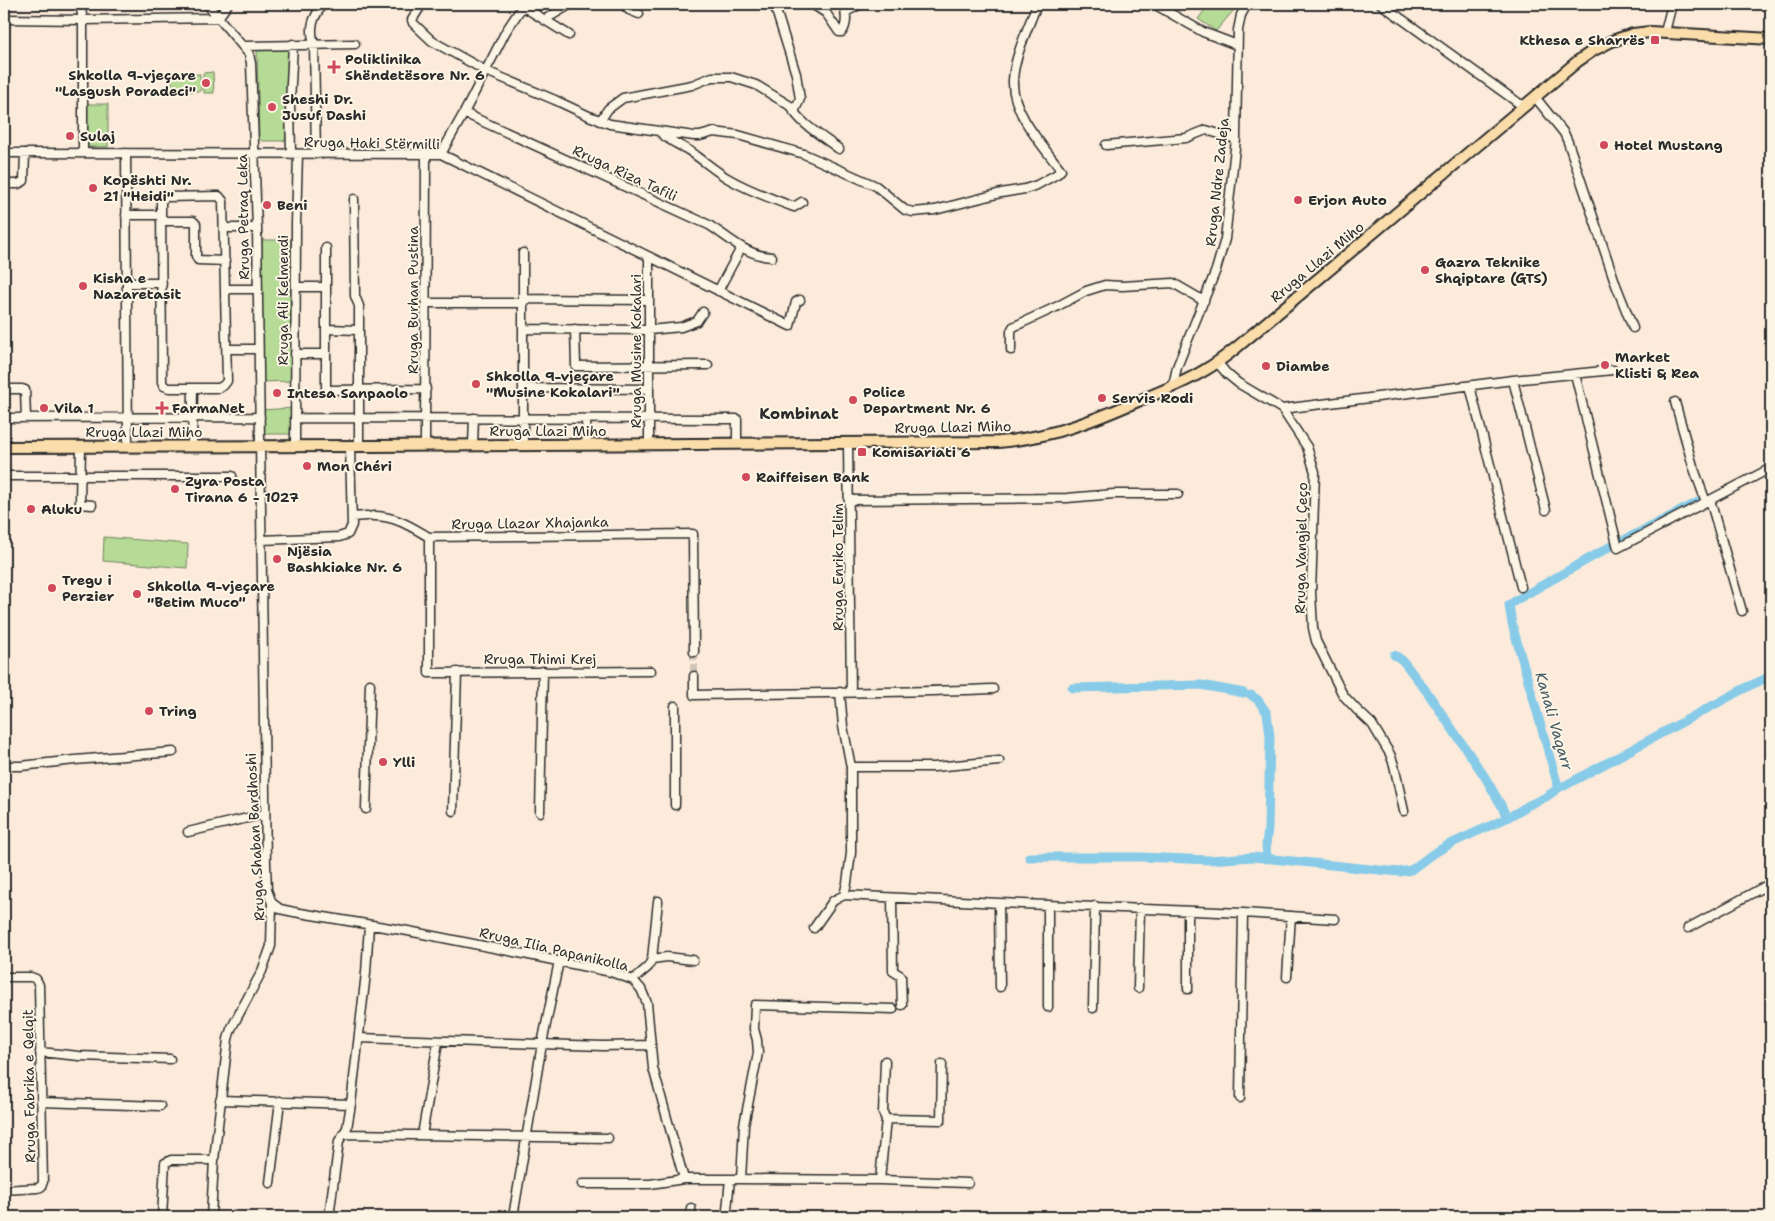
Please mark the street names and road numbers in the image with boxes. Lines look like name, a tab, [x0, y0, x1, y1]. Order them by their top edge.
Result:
street label: Rruga Ndre Zadeja	[1201, 117, 1233, 247]
street label: Rruga Haki Stërmilli	[304, 133, 440, 153]
street label: Rruga Riza Tafili	[570, 141, 680, 205]
street label: Rruga Petraq Leka	[233, 154, 253, 280]
street label: Rruga Llazi Miho	[1266, 218, 1368, 306]
street label: Rruga Burhan Pustina	[404, 226, 422, 374]
street label: Rruga Ali Kelmendi	[274, 235, 292, 365]
street label: Rruga Musine Kokalari	[627, 274, 645, 428]
street label: Rruga Llazi Miho	[894, 417, 1012, 437]
street label: Rruga Llazi Miho	[490, 422, 606, 440]
street label: Rruga Llazi Miho	[86, 423, 202, 441]
street label: Rruga Vangjel Çeço	[1291, 482, 1311, 614]
street label: Rruga Enriko Telim	[829, 503, 847, 631]
street label: Rruga Llazar Xhajanka	[451, 513, 609, 533]
street label: Rruga Thimi Krej	[484, 650, 596, 668]
street label: Rruga Shaban Bardhoshi	[242, 752, 268, 922]
street label: Rruga Ilia Papanikolla	[478, 923, 631, 975]
street label: Rruga Fabrika e Qelqit	[19, 1009, 39, 1163]

